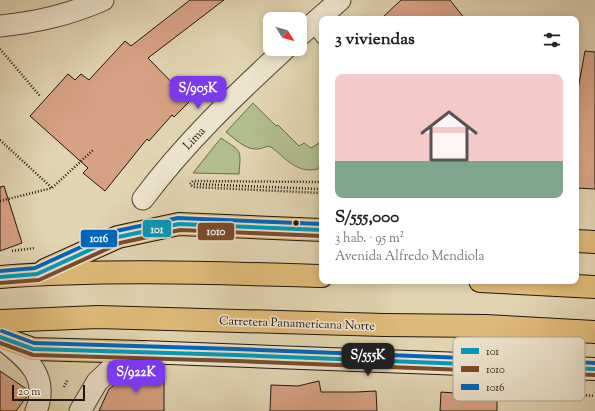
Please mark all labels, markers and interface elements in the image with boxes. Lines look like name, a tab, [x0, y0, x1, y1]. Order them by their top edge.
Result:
north arrow	[263, 12, 307, 56]
map controls	[263, 12, 307, 56]
text: 3 viviendas	[335, 28, 415, 52]
icon: filters	[541, 29, 563, 51]
pin: S/905K	[165, 76, 231, 110]
text: S/905K	[179, 80, 217, 98]
icon: home	[413, 100, 485, 172]
street label: Lima	[179, 123, 211, 154]
text: S/555,000	[335, 206, 399, 230]
unlabelled marker	[291, 218, 301, 228]
line badge: 101	[142, 219, 172, 238]
text: 101	[149, 222, 164, 238]
line badge: 1010	[197, 222, 235, 241]
text: 1010	[206, 224, 226, 240]
line badge: 1016	[80, 229, 118, 248]
text: 3 hab. · 95 m²	[335, 230, 404, 248]
text: 1016	[89, 231, 109, 247]
text: Avenida Alfredo Mendiola	[335, 248, 484, 266]
street label: Carretera Panamericana Norte	[219, 312, 376, 336]
legend	[453, 337, 585, 401]
pin: S/555K	[335, 343, 401, 377]
text: 101	[486, 344, 499, 360]
text: S/555K	[351, 347, 385, 365]
pin: S/922K	[103, 360, 169, 394]
text: 1010	[486, 362, 505, 378]
text: S/922K	[116, 364, 156, 382]
text: 1016	[486, 380, 505, 396]
scale bar	[12, 383, 85, 402]
text: 20 m	[18, 384, 40, 400]

